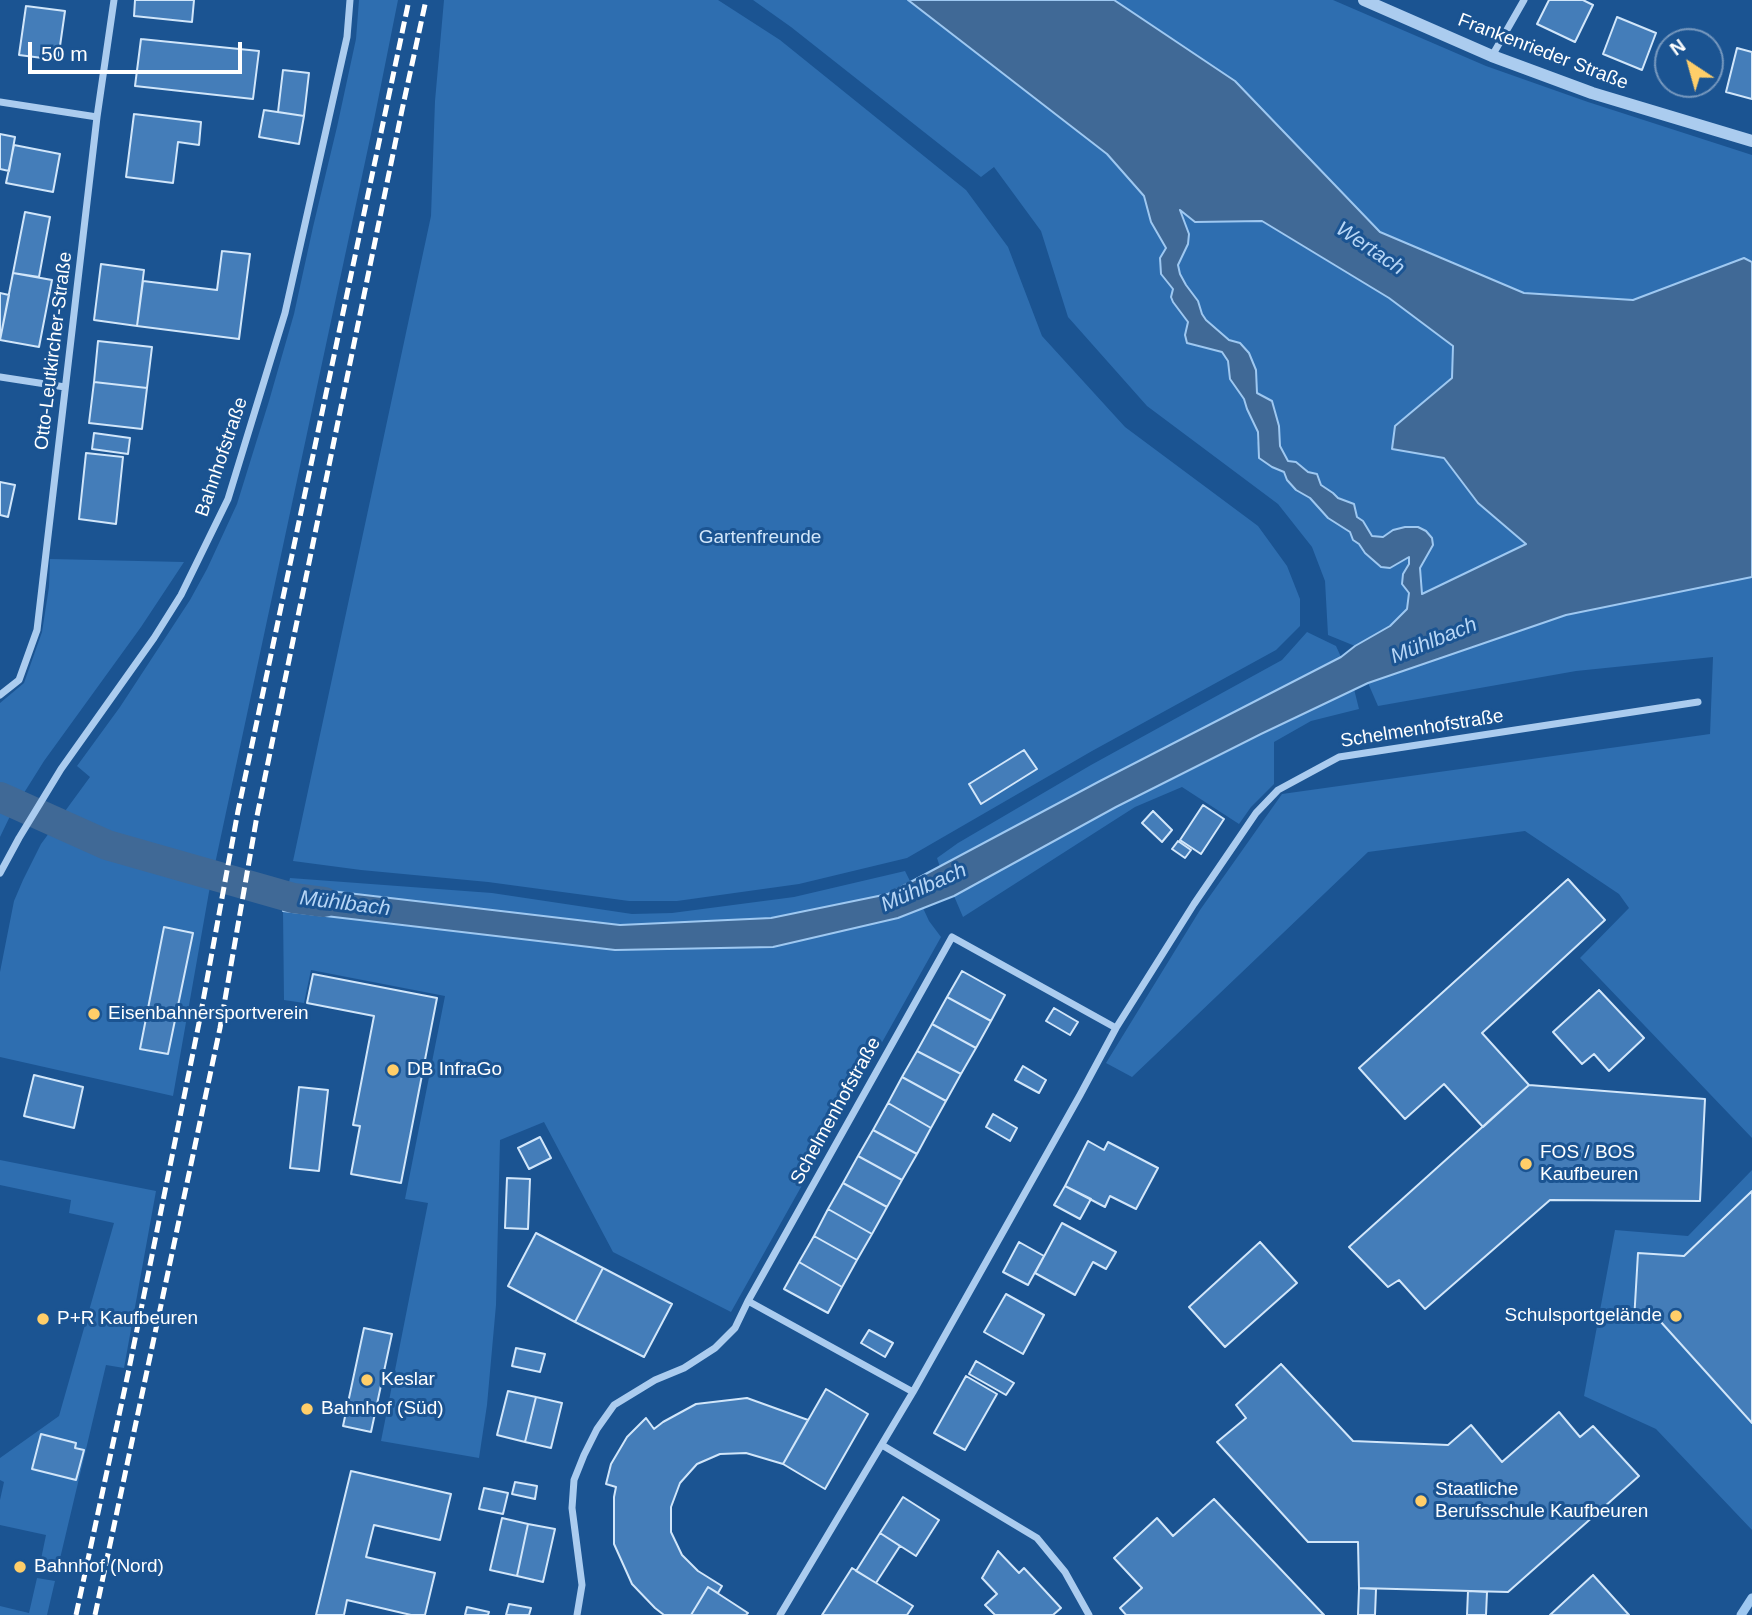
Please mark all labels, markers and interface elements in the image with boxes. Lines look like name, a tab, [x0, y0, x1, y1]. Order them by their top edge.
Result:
street label: Frankenrieder Straße	[1455, 9, 1631, 95]
scale bar	[32, 28, 245, 72]
north arrow	[1654, 28, 1724, 98]
text: N	[1666, 35, 1689, 60]
text: 50 m	[41, 42, 88, 65]
water label: Wertach	[1331, 217, 1409, 281]
street label: Otto-Leutkircher-Straße	[31, 251, 77, 451]
street label: Bahnhofstraße	[191, 394, 253, 520]
park label: Gartenfreunde	[699, 527, 821, 549]
water label: Mühlbach	[1387, 612, 1481, 670]
street label: Schelmenhofstraße	[1339, 705, 1505, 753]
water label: Mühlbach	[877, 858, 971, 918]
water label: Mühlbach	[298, 886, 392, 922]
place label: Eisenbahnersportverein	[108, 1003, 309, 1025]
marker: Eisenbahnersportverein	[86, 1006, 102, 1022]
street label: Schelmenhofstraße	[786, 1033, 886, 1189]
place label: DB InfraGo	[407, 1059, 502, 1081]
marker: DB InfraGo	[385, 1062, 401, 1078]
place label: FOS / BOS Kaufbeuren	[1540, 1142, 1638, 1186]
marker: FOS / BOS Kaufbeuren	[1518, 1156, 1534, 1172]
place label: Schulsportgelände	[1505, 1305, 1662, 1327]
place label: P+R Kaufbeuren	[57, 1308, 198, 1330]
marker: Schulsportgelände	[1668, 1308, 1684, 1324]
marker: P+R Kaufbeuren	[35, 1311, 51, 1327]
place label: Keslar	[381, 1369, 435, 1391]
marker: Keslar	[359, 1372, 375, 1388]
place label: Bahnhof (Süd)	[321, 1398, 444, 1420]
marker: Bahnhof (Süd)	[299, 1401, 315, 1417]
place label: Staatliche Berufsschule Kaufbeuren	[1435, 1479, 1648, 1523]
marker: Staatliche Berufsschule Kaufbeuren	[1413, 1493, 1429, 1509]
place label: Bahnhof (Nord)	[34, 1556, 164, 1578]
marker: Bahnhof (Nord)	[12, 1559, 28, 1575]

